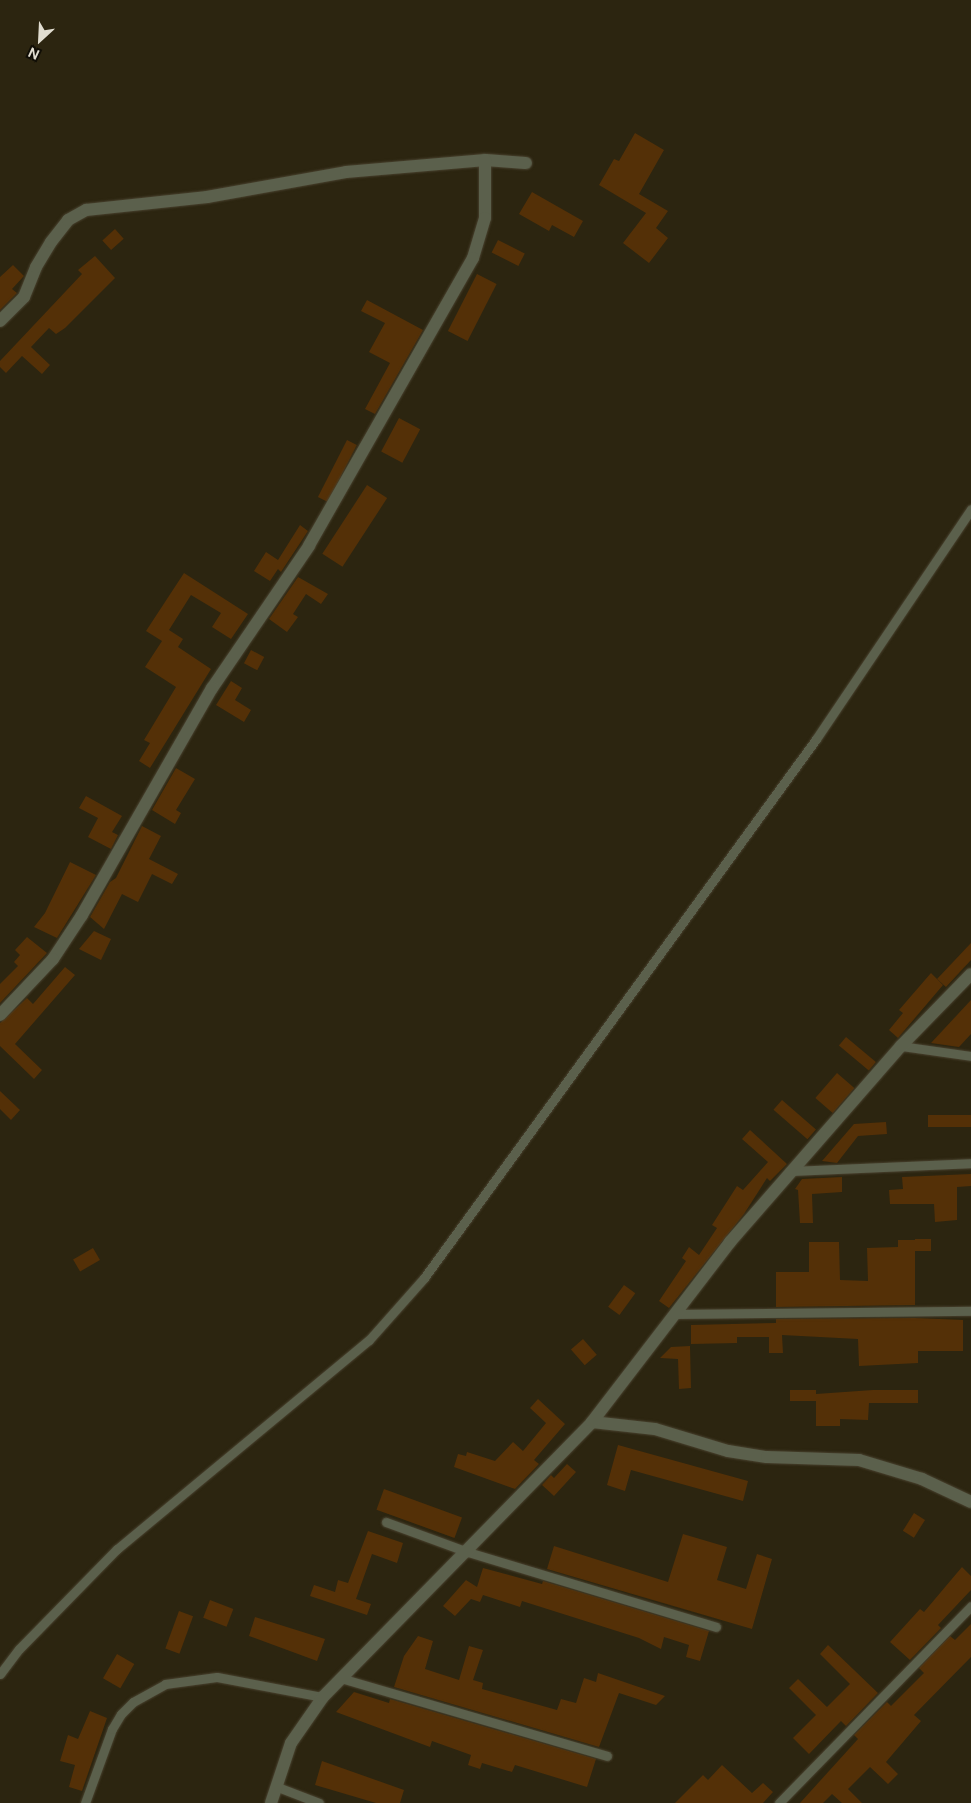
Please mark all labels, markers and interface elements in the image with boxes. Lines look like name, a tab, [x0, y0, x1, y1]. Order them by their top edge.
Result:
north arrow	[15, 15, 65, 65]
text: N	[25, 43, 42, 64]

